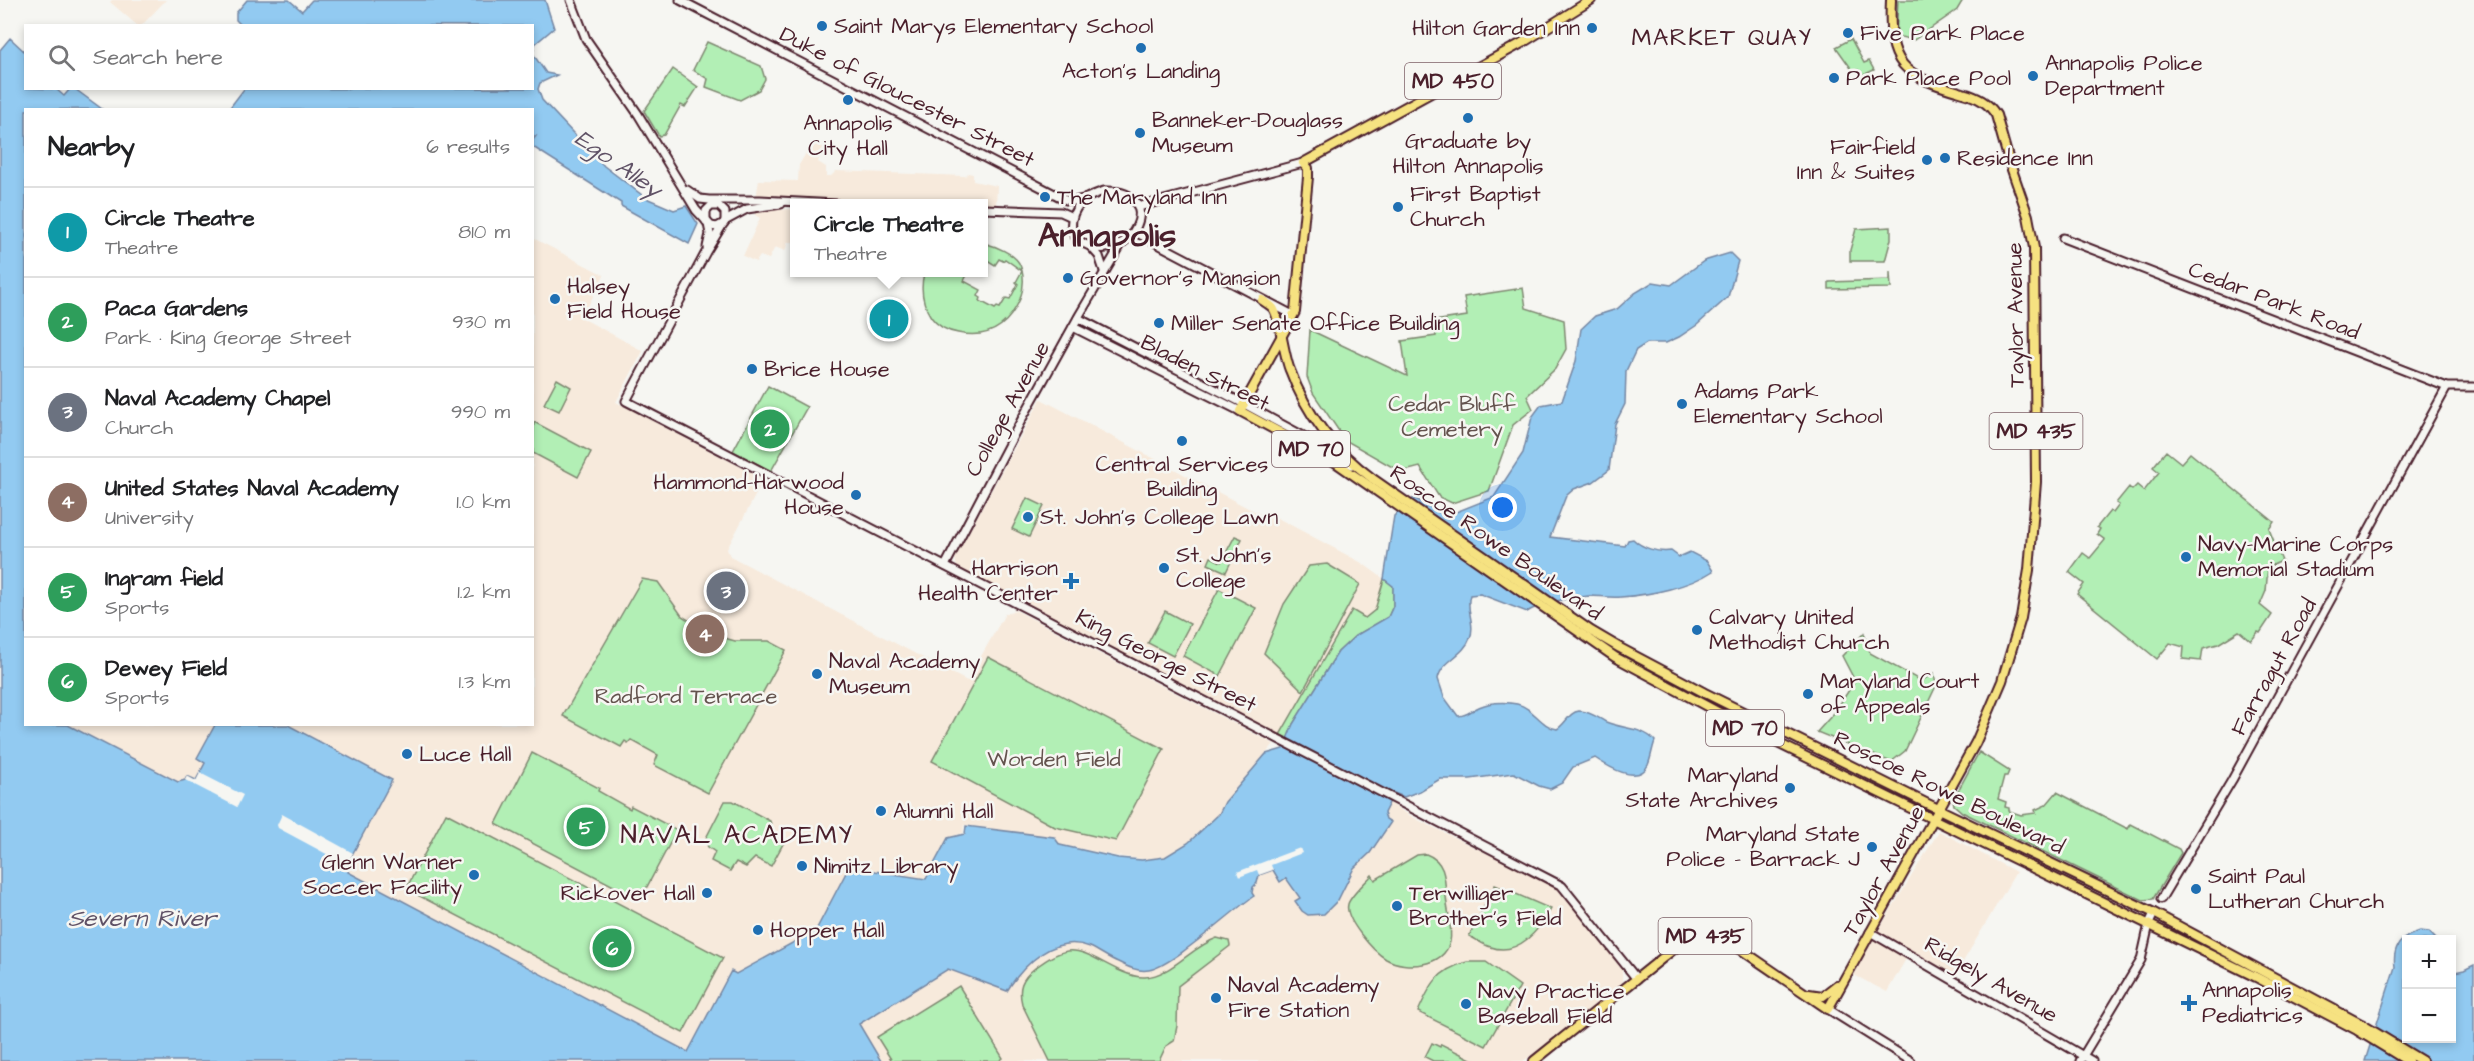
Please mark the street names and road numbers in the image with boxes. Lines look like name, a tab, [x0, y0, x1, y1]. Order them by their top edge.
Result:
street label: Duke of Gloucester Street	[774, 19, 1040, 175]
road number: MD 450	[1405, 63, 1501, 99]
street label: Taylor Avenue	[1999, 242, 2034, 388]
street label: Cedar Park Road	[2184, 254, 2364, 348]
street label: Bladen Street	[1135, 327, 1275, 419]
street label: College Avenue	[958, 336, 1059, 483]
road number: MD 435	[1990, 413, 2082, 449]
road number: MD 70	[1272, 431, 1350, 467]
street label: Roscoe Rowe Boulevard	[1383, 458, 1609, 628]
street label: Farragut Road	[2223, 593, 2325, 742]
street label: King George Street	[1070, 602, 1262, 721]
road number: MD 70	[1706, 710, 1784, 746]
street label: Roscoe Rowe Boulevard	[1828, 724, 2070, 862]
street label: Taylor Avenue	[1835, 800, 1934, 943]
road number: MD 435	[1658, 918, 1752, 954]
street label: Ridgely Avenue	[1918, 929, 2064, 1032]

